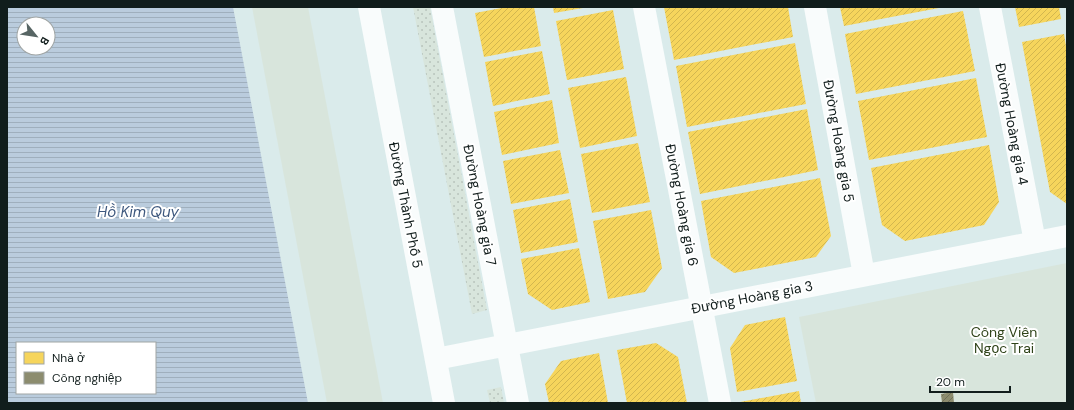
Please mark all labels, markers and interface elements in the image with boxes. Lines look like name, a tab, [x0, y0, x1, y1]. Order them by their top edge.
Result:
north arrow	[16, 16, 56, 56]
text: B	[37, 34, 52, 48]
street label: Đường Hoàng gia 4	[991, 61, 1033, 187]
street label: Đường Hoàng gia 5	[819, 78, 859, 204]
street label: Đường Thành Phố 5	[385, 140, 427, 270]
street label: Đường Hoàng gia 6	[661, 142, 703, 268]
street label: Đường Hoàng gia 7	[459, 143, 501, 267]
water label: Hồ Kim Quy	[97, 202, 180, 222]
street label: Đường Hoàng gia 3	[689, 276, 815, 318]
park label: Công Viên Ngọc Trai	[971, 323, 1037, 357]
legend	[16, 342, 156, 394]
text: Nhà ở	[52, 350, 85, 366]
scale bar	[930, 368, 1010, 394]
text: Công nghiệp	[52, 370, 122, 386]
text: 20 m	[936, 374, 965, 390]

